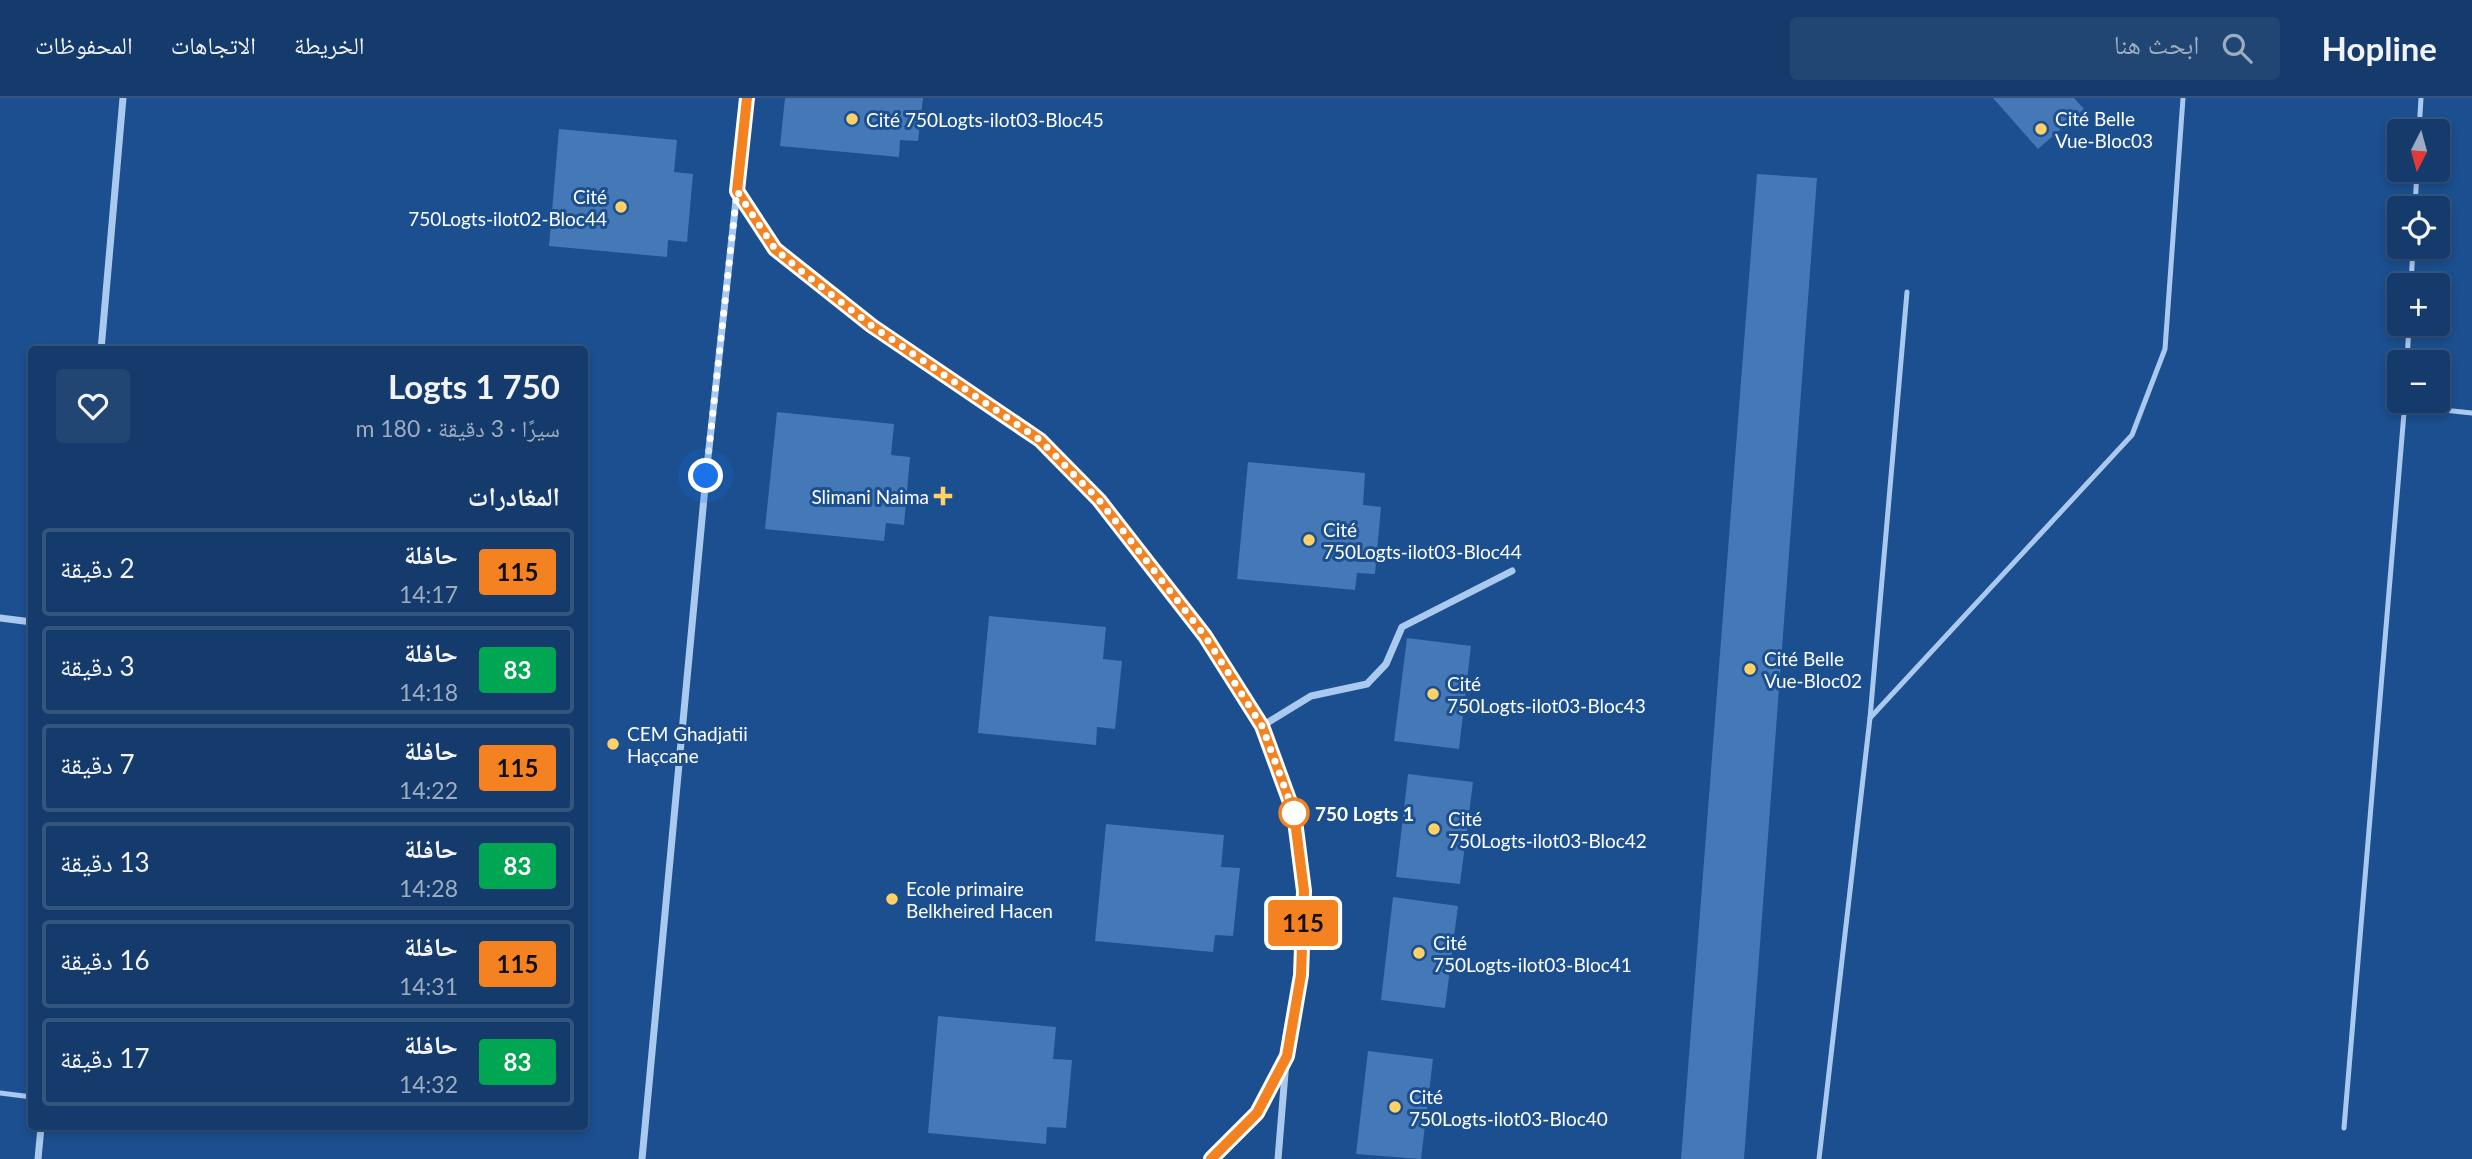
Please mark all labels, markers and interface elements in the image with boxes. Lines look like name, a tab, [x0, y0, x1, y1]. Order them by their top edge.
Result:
search box	[1790, 17, 2280, 80]
text: ابحث هنا	[2114, 28, 2200, 60]
text: Hopline	[2322, 28, 2437, 68]
icon: search	[2218, 29, 2256, 67]
text: المحفوظات	[35, 30, 133, 59]
text: الاتجاهات	[171, 30, 256, 59]
text: الخريطة	[294, 30, 365, 59]
place label: Cité Belle Vue-Bloc03	[2055, 107, 2153, 152]
place label: Cité 750Logts-ilot03-Bloc45	[866, 108, 1104, 131]
marker: Cité 750Logts-ilot03-Bloc45	[844, 111, 860, 127]
north arrow	[2387, 119, 2450, 182]
map controls	[2387, 119, 2450, 413]
marker: Cité Belle Vue-Bloc03	[2033, 121, 2049, 137]
place label: Cité 750Logts-ilot02-Bloc44	[408, 185, 607, 230]
button: locate	[2387, 196, 2450, 259]
marker: Cité 750Logts-ilot02-Bloc44	[613, 199, 629, 215]
button: +	[2387, 273, 2450, 336]
button: −	[2387, 350, 2450, 413]
text: 750 Logts 1	[388, 366, 560, 406]
button: heart	[56, 369, 130, 443]
text: سيرًا · 3 دقيقة · 180 m	[355, 414, 560, 442]
your location	[688, 458, 723, 493]
text: المغادرات	[468, 480, 560, 512]
place label: Slimani Naima	[811, 485, 929, 508]
marker: Slimani Naima	[935, 488, 951, 504]
place label: Cité 750Logts-ilot03-Bloc44	[1323, 518, 1522, 563]
marker: Cité 750Logts-ilot03-Bloc44	[1301, 532, 1317, 548]
text: حافلة	[404, 538, 458, 570]
text: 2 دقيقة	[60, 552, 135, 584]
text: 115	[497, 557, 538, 586]
text: 14:17	[399, 580, 458, 608]
text: حافلة	[404, 636, 458, 668]
place label: Cité Belle Vue-Bloc02	[1764, 647, 1862, 692]
text: 3 دقيقة	[60, 650, 135, 682]
text: 83	[504, 655, 531, 684]
marker: Cité Belle Vue-Bloc02	[1742, 661, 1758, 677]
place label: Cité 750Logts-ilot03-Bloc43	[1447, 672, 1646, 717]
text: 14:18	[399, 678, 458, 706]
marker: Cité 750Logts-ilot03-Bloc43	[1425, 686, 1441, 702]
place label: CEM Ghadjatii Haçcane	[627, 722, 748, 767]
text: حافلة	[404, 734, 458, 766]
marker: CEM Ghadjatii Haçcane	[605, 736, 621, 752]
text: 7 دقيقة	[60, 748, 135, 780]
text: 115	[497, 753, 538, 782]
text: 14:22	[399, 776, 458, 804]
marker: 750 Logts 1	[1279, 798, 1309, 828]
place label: 750 Logts 1	[1315, 802, 1414, 825]
place label: Cité 750Logts-ilot03-Bloc42	[1448, 807, 1647, 852]
marker: Cité 750Logts-ilot03-Bloc42	[1426, 821, 1442, 837]
text: حافلة	[404, 832, 458, 864]
text: 13 دقيقة	[60, 846, 150, 878]
text: 83	[504, 851, 531, 880]
text: 14:28	[399, 874, 458, 902]
place label: Ecole primaire Belkheired Hacen	[906, 877, 1053, 922]
marker: Ecole primaire Belkheired Hacen	[884, 891, 900, 907]
line badge: 115	[1263, 900, 1343, 946]
text: 115	[1282, 908, 1324, 937]
text: حافلة	[404, 930, 458, 962]
place label: Cité 750Logts-ilot03-Bloc41	[1433, 931, 1632, 976]
text: 16 دقيقة	[60, 944, 150, 976]
marker: Cité 750Logts-ilot03-Bloc41	[1411, 945, 1427, 961]
text: 115	[497, 949, 538, 978]
text: 14:31	[399, 972, 458, 1000]
text: حافلة	[404, 1028, 458, 1060]
text: 17 دقيقة	[60, 1042, 150, 1074]
text: 83	[504, 1047, 531, 1076]
text: 14:32	[399, 1070, 458, 1098]
place label: Cité 750Logts-ilot03-Bloc40	[1409, 1085, 1608, 1130]
marker: Cité 750Logts-ilot03-Bloc40	[1387, 1099, 1403, 1115]

